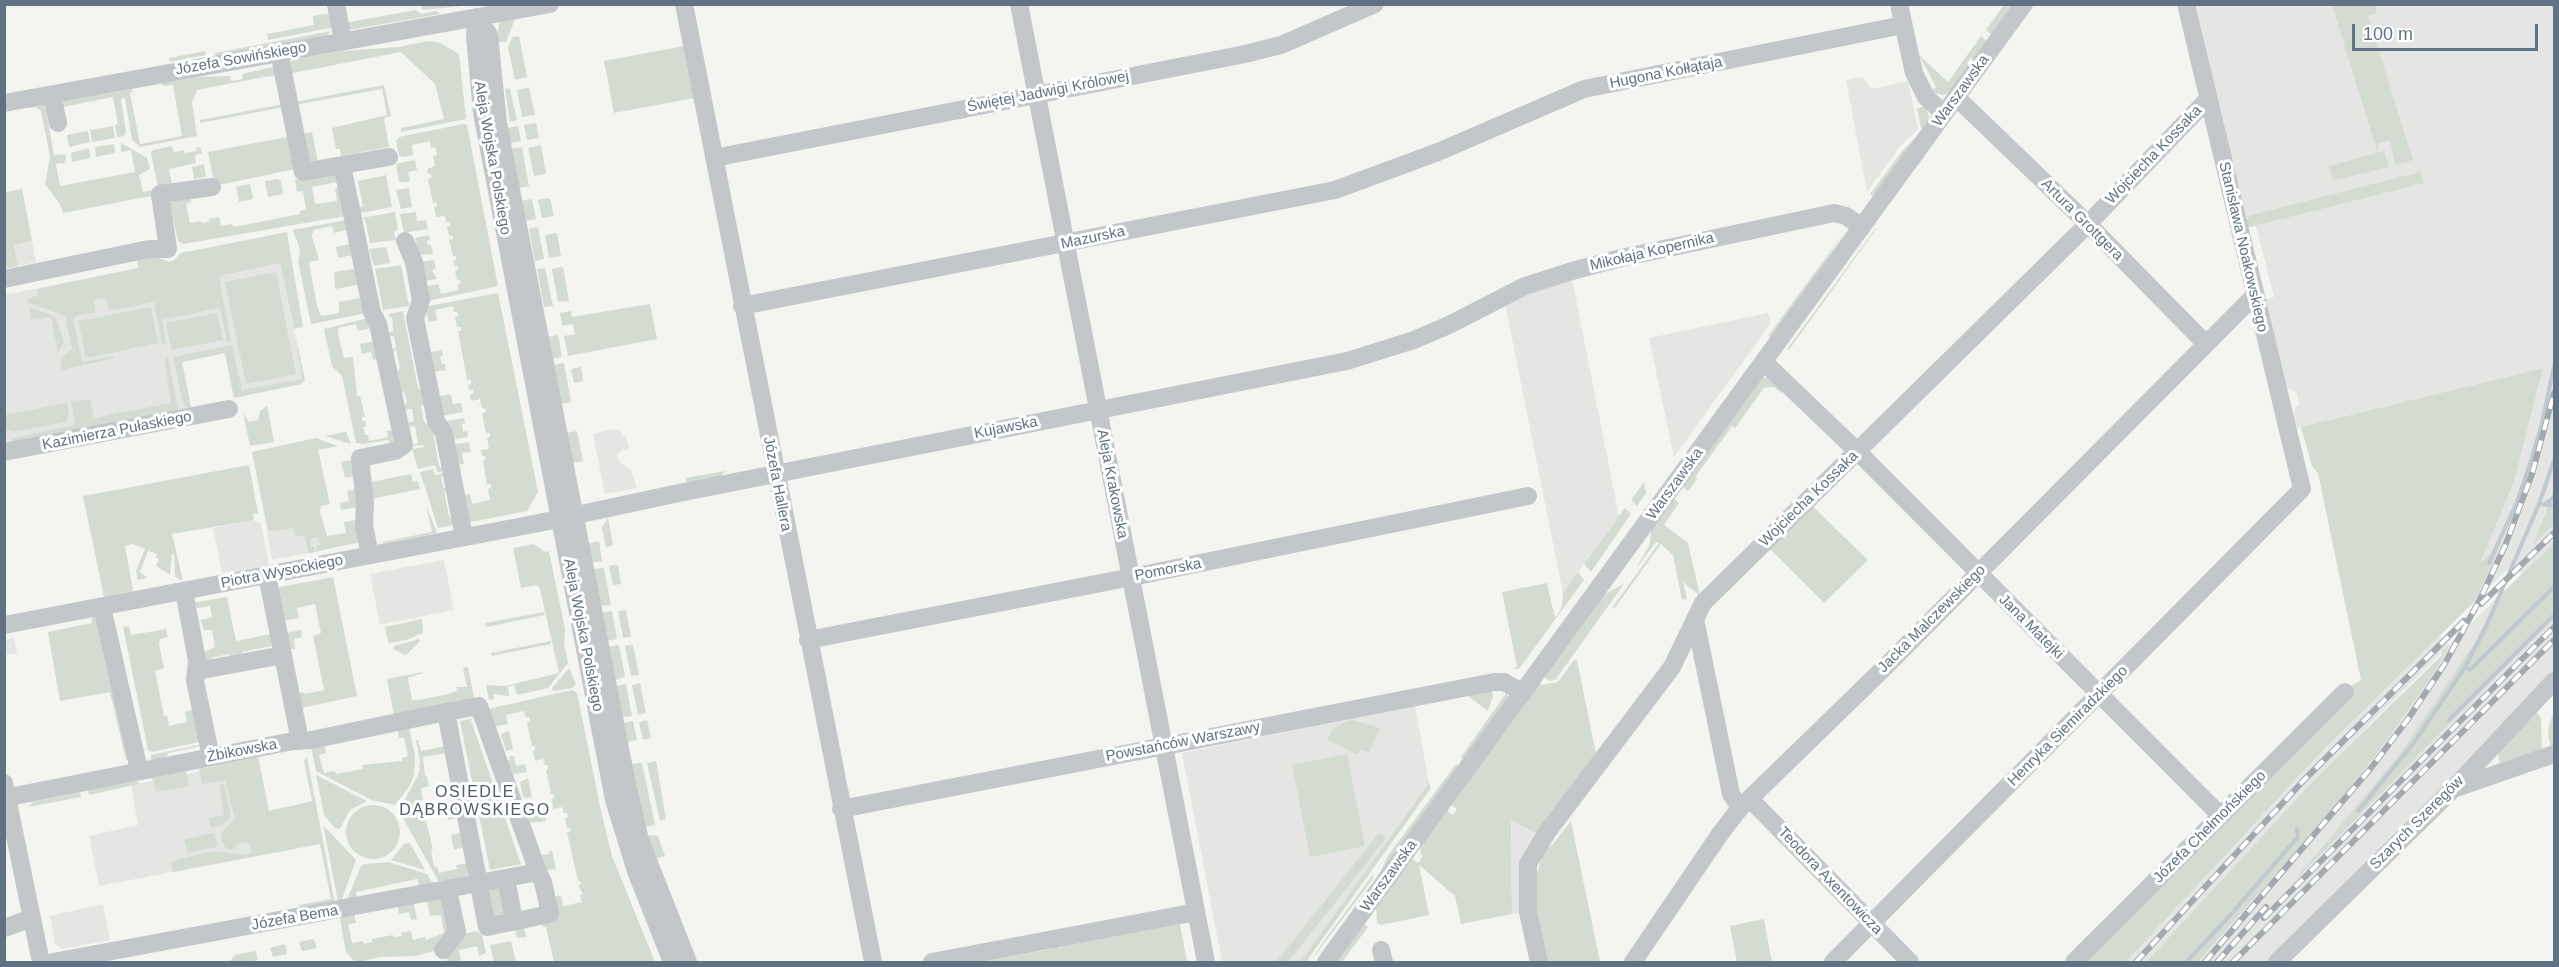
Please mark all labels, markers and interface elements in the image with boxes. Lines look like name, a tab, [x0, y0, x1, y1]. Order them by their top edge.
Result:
scale bar	[2355, 12, 2541, 50]
text: 100 m	[2363, 24, 2413, 44]
street label: Józefa Sowińskiego	[174, 39, 308, 79]
street label: Warszawska	[1929, 52, 1993, 130]
street label: Hugona Kołłątaja	[1608, 53, 1724, 93]
street label: Świętej Jadwigi Królowej	[966, 67, 1130, 117]
street label: Aleja Wojska Polskiego	[470, 80, 514, 236]
street label: Wojciecha Kossaka	[2102, 102, 2206, 208]
street label: Stanisława Noakowskiego	[2215, 160, 2271, 334]
street label: Artura Grottgera	[2037, 175, 2127, 265]
street label: Mazurska	[1059, 222, 1127, 254]
street label: Mikołaja Kopernika	[1588, 229, 1716, 275]
street label: Kazimierza Pułaskiego	[41, 408, 193, 454]
street label: Kujawska	[973, 413, 1039, 443]
street label: Aleja Krakowska	[1093, 428, 1131, 540]
street label: Józefa Hallera	[759, 435, 795, 533]
street label: Warszawska	[1643, 445, 1707, 523]
street label: Wojciecha Kossaka	[1756, 447, 1862, 551]
street label: Piotra Wysockiego	[219, 551, 345, 593]
street label: Pomorska	[1133, 555, 1203, 585]
street label: Aleja Wojska Polskiego	[559, 557, 607, 713]
street label: Jacka Malczewskiego	[1874, 561, 1990, 677]
street label: Jana Matejki	[1995, 591, 2067, 663]
street label: Henryka Siemiradzkiego	[2004, 662, 2132, 790]
street label: Powstańców Warszawy	[1104, 718, 1262, 766]
street label: Żbikowska	[206, 735, 278, 767]
street label: Józefa Chełmońskiego	[2150, 767, 2270, 887]
street label: Szarych Szeregów	[2366, 772, 2468, 874]
district label: OSIEDLE DĄBROWSKIEGO	[399, 783, 551, 821]
street label: Teodora Axentowicza	[1774, 823, 1886, 939]
street label: Warszawska	[1357, 837, 1421, 915]
street label: Józefa Bema	[250, 902, 340, 934]

